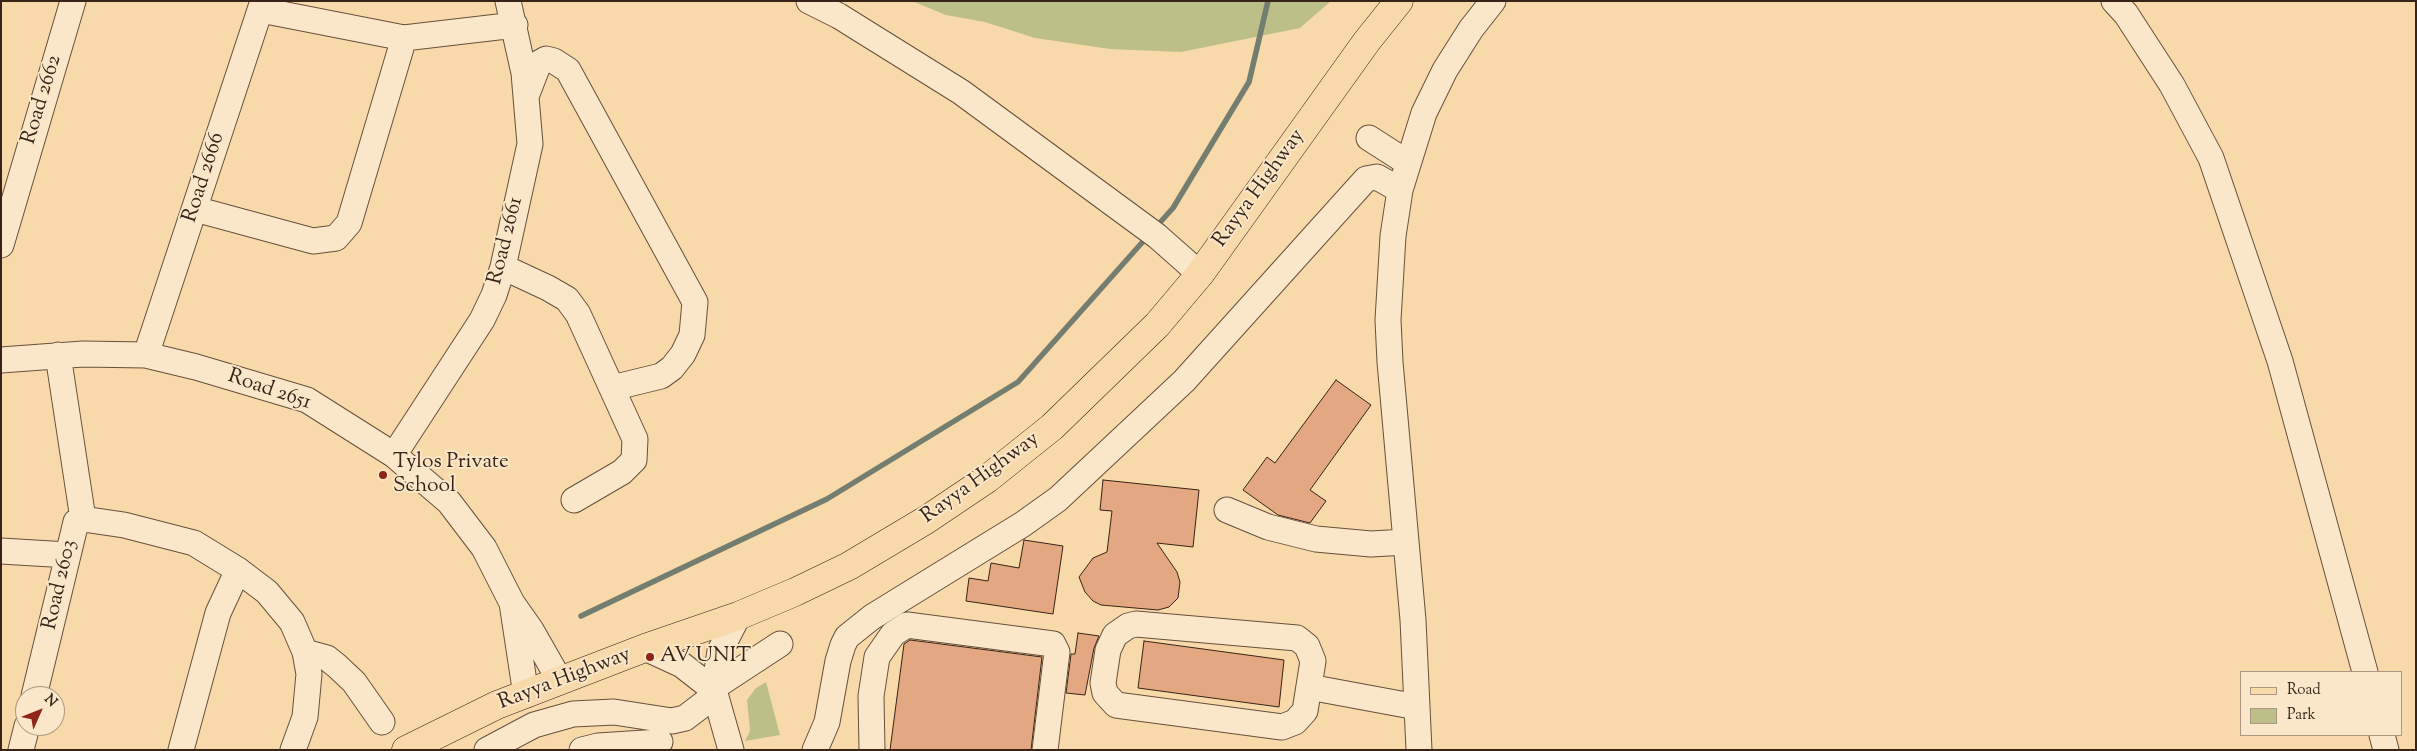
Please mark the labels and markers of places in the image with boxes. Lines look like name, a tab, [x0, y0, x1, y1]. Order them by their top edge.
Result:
place label: Tylos Private School	[393, 450, 509, 500]
marker: Tylos Private School	[377, 469, 389, 481]
place label: AV UNIT	[660, 644, 751, 670]
marker: AV UNIT	[644, 651, 656, 663]

